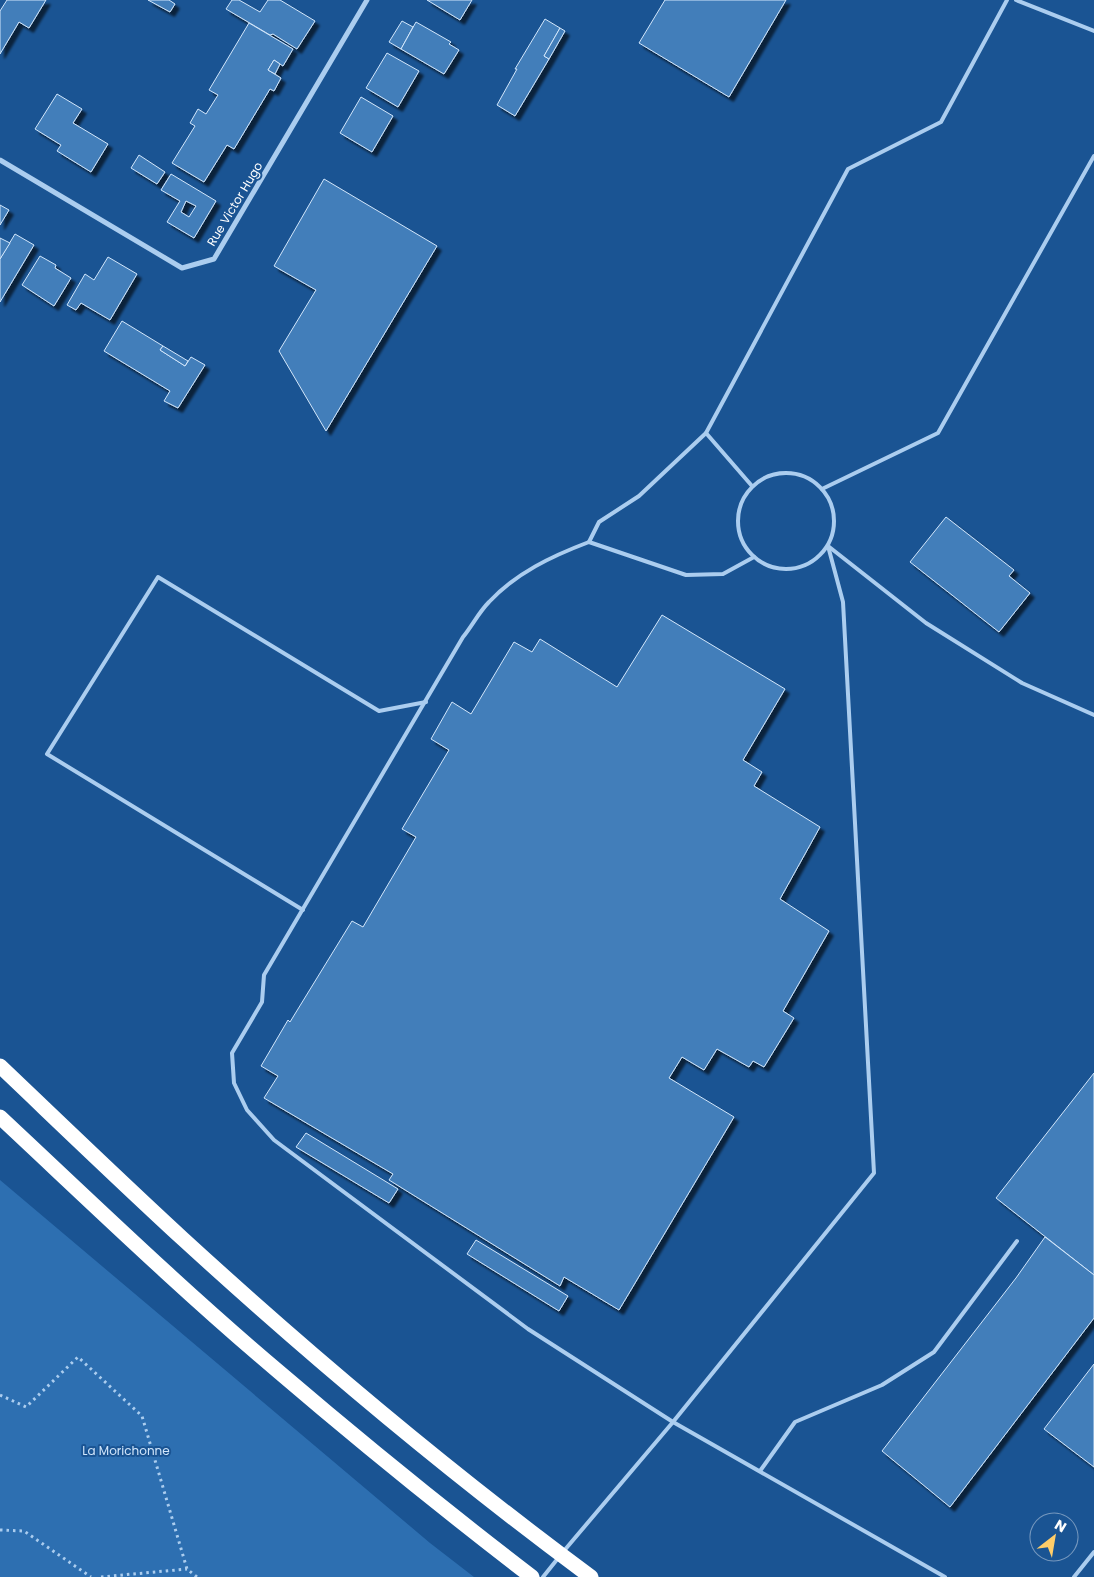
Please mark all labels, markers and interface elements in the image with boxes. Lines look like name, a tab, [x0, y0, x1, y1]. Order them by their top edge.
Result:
street label: Rue Victor Hugo	[203, 158, 267, 249]
park label: La Morichonne	[82, 1442, 170, 1459]
north arrow	[1029, 1512, 1079, 1562]
text: N	[1051, 1515, 1070, 1537]

